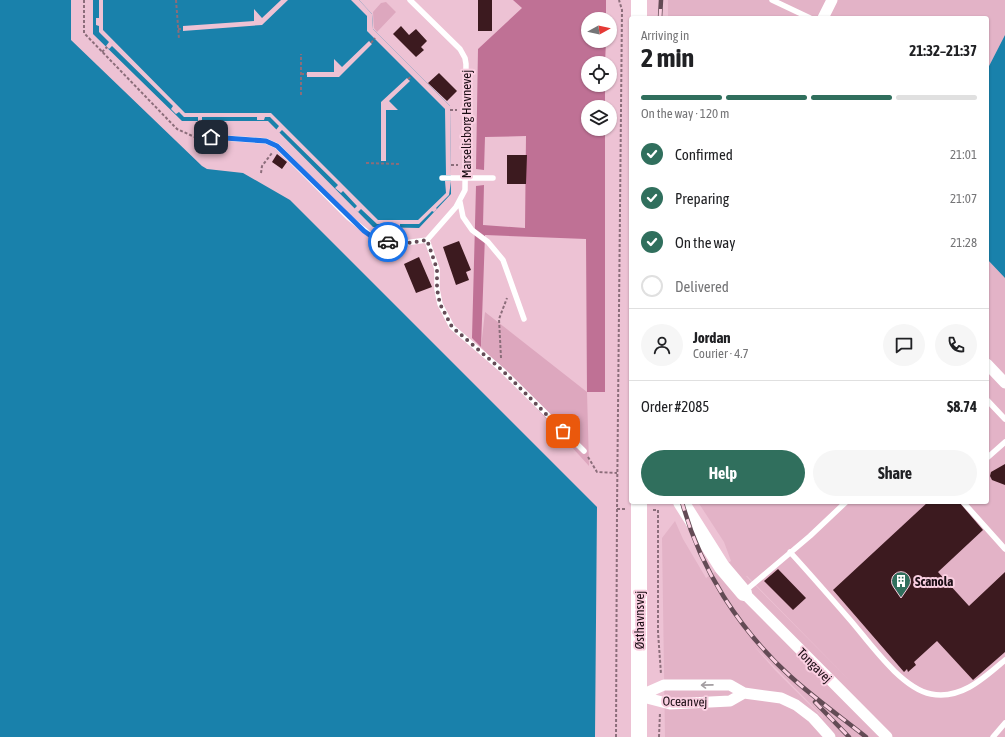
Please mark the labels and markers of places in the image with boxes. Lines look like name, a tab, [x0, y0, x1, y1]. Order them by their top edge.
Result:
pin	[194, 120, 228, 154]
pin	[546, 414, 580, 448]
building icon: Scanola	[890, 570, 912, 598]
place label: Scanola	[915, 574, 953, 589]

